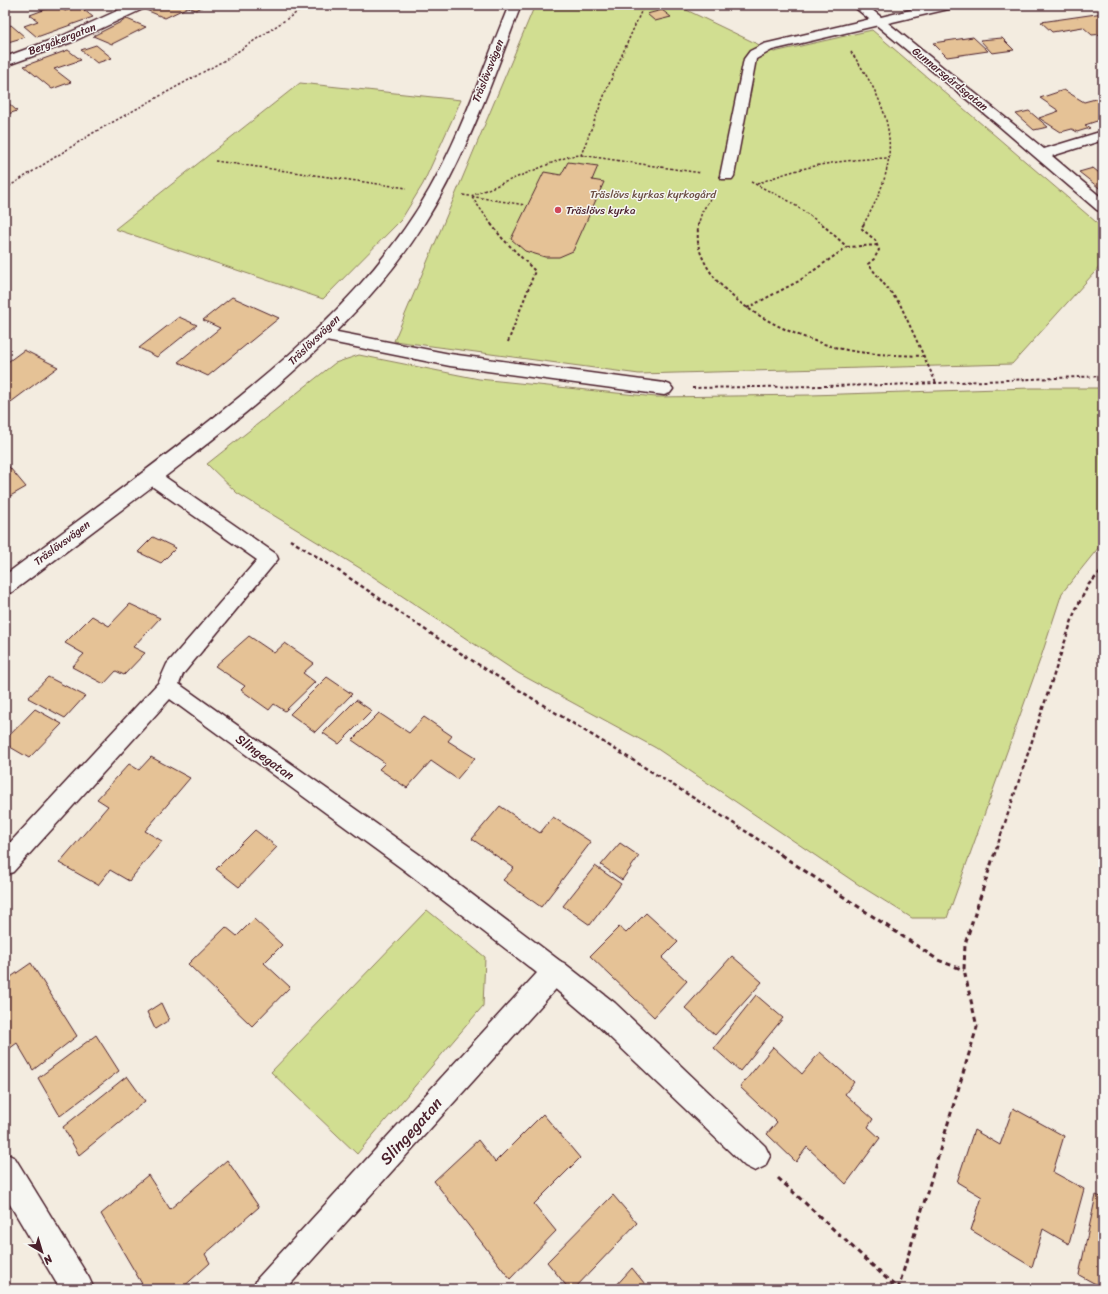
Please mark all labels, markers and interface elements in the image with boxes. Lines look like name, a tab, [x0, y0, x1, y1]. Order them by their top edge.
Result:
street label: Bergåkergatan	[25, 17, 99, 61]
street label: Träslövsvägen	[467, 36, 509, 106]
street label: Gunnarsgårdsgatan	[908, 42, 992, 116]
park label: Träslövs kyrkas kyrkogård	[590, 185, 717, 204]
place label: Träslövs kyrka	[566, 201, 636, 220]
marker: Träslövs kyrka	[553, 205, 563, 215]
street label: Träslövsvägen	[283, 310, 345, 370]
street label: Träslövsvägen	[30, 515, 94, 571]
street label: Slingegatan	[231, 728, 299, 786]
street label: Slingegatan	[372, 1090, 450, 1172]
north arrow	[22, 1232, 62, 1272]
text: N	[39, 1249, 57, 1270]

